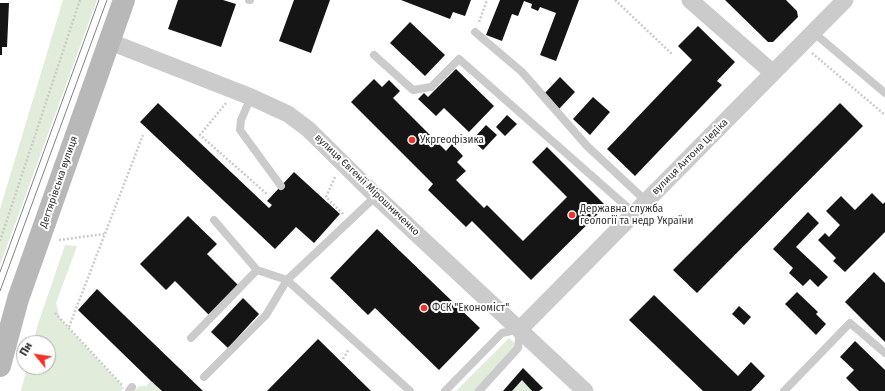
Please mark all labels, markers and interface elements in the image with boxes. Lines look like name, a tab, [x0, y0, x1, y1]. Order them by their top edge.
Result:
street label: вулиця Антона Цедіка	[649, 116, 731, 198]
street label: вулиця Євгенії Мірошниченко	[312, 132, 422, 238]
street label: Дегтярівська вулиця	[38, 134, 80, 230]
place label: Укргеофізика	[420, 134, 484, 146]
marker: Укргеофізика	[407, 135, 417, 145]
place label: Державна служба геології та недр України	[580, 203, 694, 226]
marker: Державна служба геології та недр України	[567, 210, 577, 220]
place label: ФСК "Економіст"	[432, 302, 509, 314]
marker: ФСК "Економіст"	[419, 303, 429, 313]
north arrow	[16, 335, 56, 375]
text: Пн	[17, 340, 35, 358]

